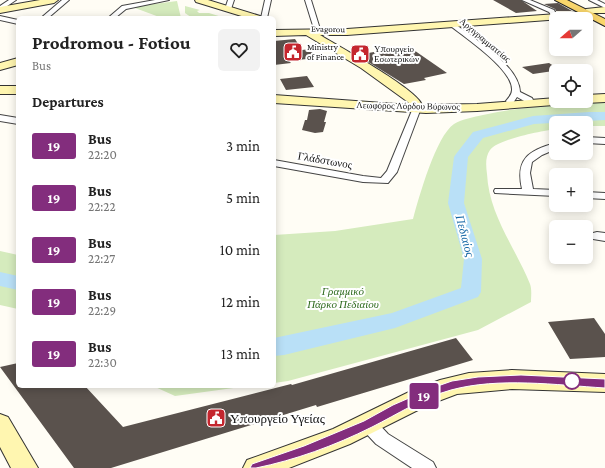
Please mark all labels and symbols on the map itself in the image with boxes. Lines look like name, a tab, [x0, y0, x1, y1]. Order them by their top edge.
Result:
north arrow	[549, 12, 593, 56]
street label: Αρχιγραμματείας	[458, 16, 513, 64]
street label: Evagorou	[311, 24, 345, 34]
public building icon: Ministry of Finance	[282, 41, 304, 63]
place label: Ministry of Finance	[307, 42, 344, 62]
public building icon: Υπουργείο Εσωτερικών	[349, 43, 371, 65]
place label: Υπουργείο Εσωτερικών	[374, 44, 419, 64]
street label: Λεωφόρος Λόρδου Βύρωνος	[356, 100, 460, 112]
street label: Γλάδστωνος	[297, 149, 354, 171]
water label: Πεδιαίος	[452, 213, 477, 259]
park label: Γραμμικό Πάρκο Πεδιαίου	[306, 285, 379, 310]
unlabelled marker	[563, 372, 581, 390]
line badge: 19	[406, 383, 442, 409]
public building icon: Υπουργείο Υγείας	[205, 407, 227, 429]
place label: Υπουργείο Υγείας	[230, 411, 326, 426]

